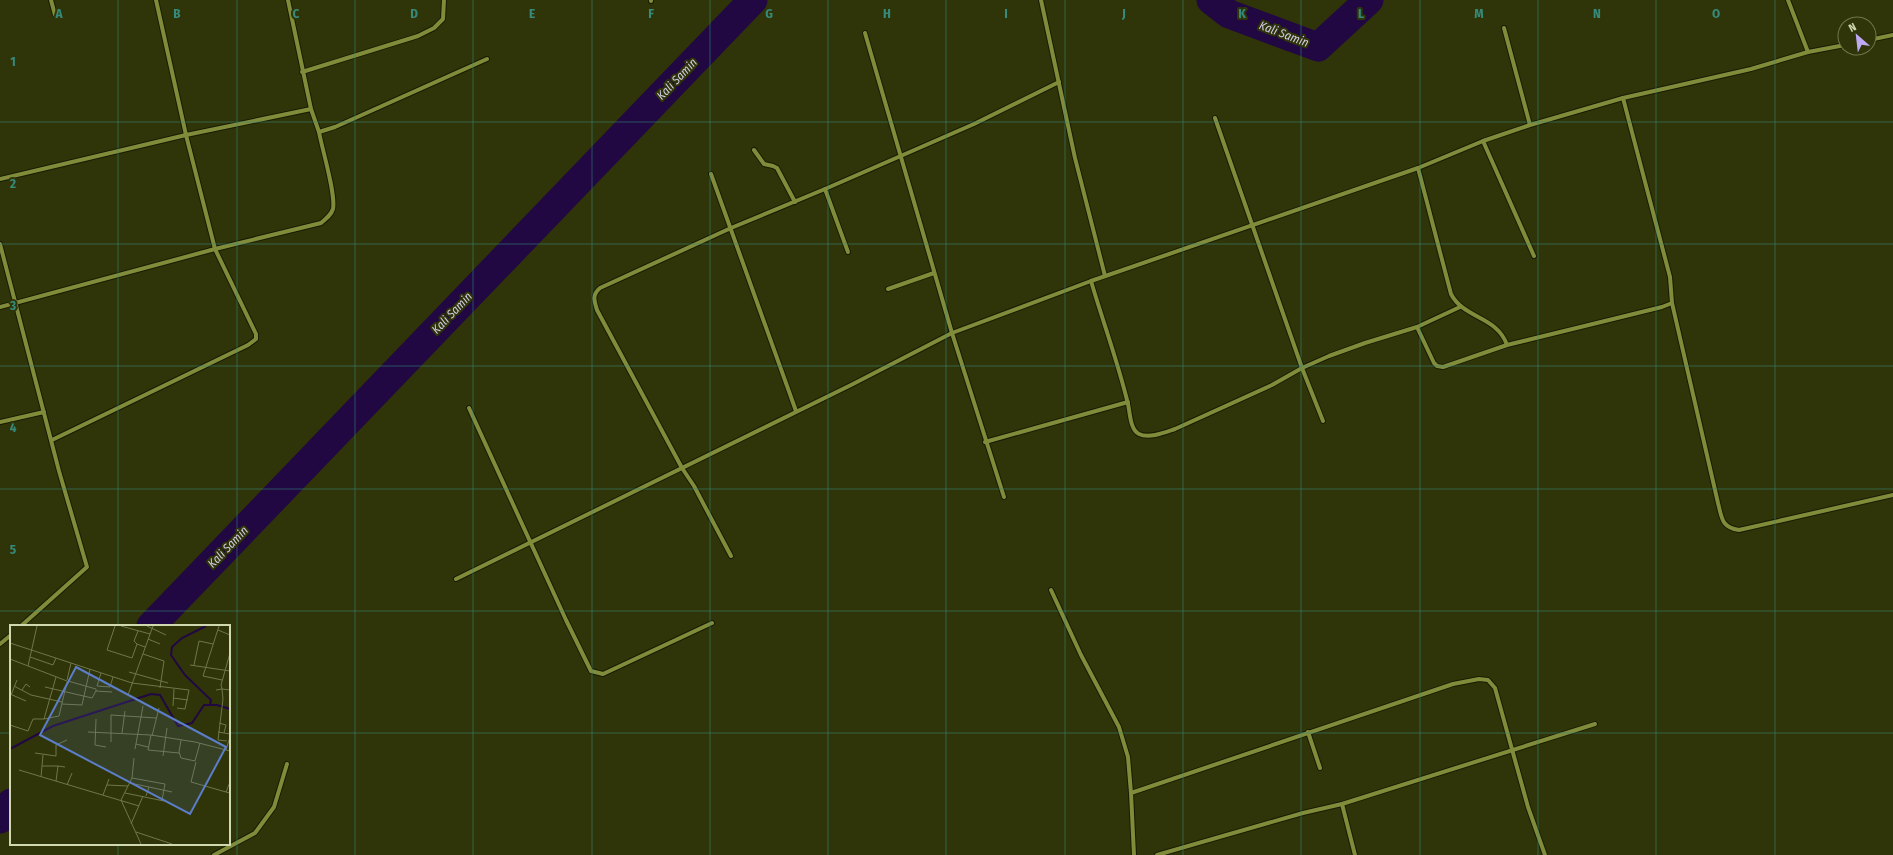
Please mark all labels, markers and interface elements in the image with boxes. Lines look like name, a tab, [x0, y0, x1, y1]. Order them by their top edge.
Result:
text: A	[54, 6, 63, 21]
text: B	[173, 6, 181, 21]
text: C	[293, 6, 300, 21]
text: D	[410, 6, 418, 21]
text: E	[529, 6, 535, 21]
text: F	[648, 6, 654, 21]
text: G	[765, 6, 773, 21]
text: H	[883, 6, 891, 21]
text: I	[1004, 6, 1008, 21]
text: J	[1121, 6, 1126, 21]
text: K	[1238, 6, 1246, 21]
text: L	[1358, 6, 1364, 21]
text: M	[1474, 6, 1484, 21]
text: N	[1593, 6, 1601, 21]
text: O	[1712, 6, 1720, 21]
north arrow	[1837, 16, 1877, 56]
water label: Kali Samin	[1257, 18, 1311, 50]
text: N	[1847, 20, 1859, 35]
text: 1	[10, 54, 16, 69]
water label: Kali Samin	[654, 55, 700, 103]
text: 2	[9, 176, 16, 191]
water label: Kali Samin	[429, 289, 475, 337]
text: 3	[9, 298, 16, 313]
text: 4	[10, 420, 17, 435]
water label: Kali Samin	[205, 523, 251, 571]
text: 5	[10, 542, 16, 557]
inset map	[10, 625, 230, 845]

